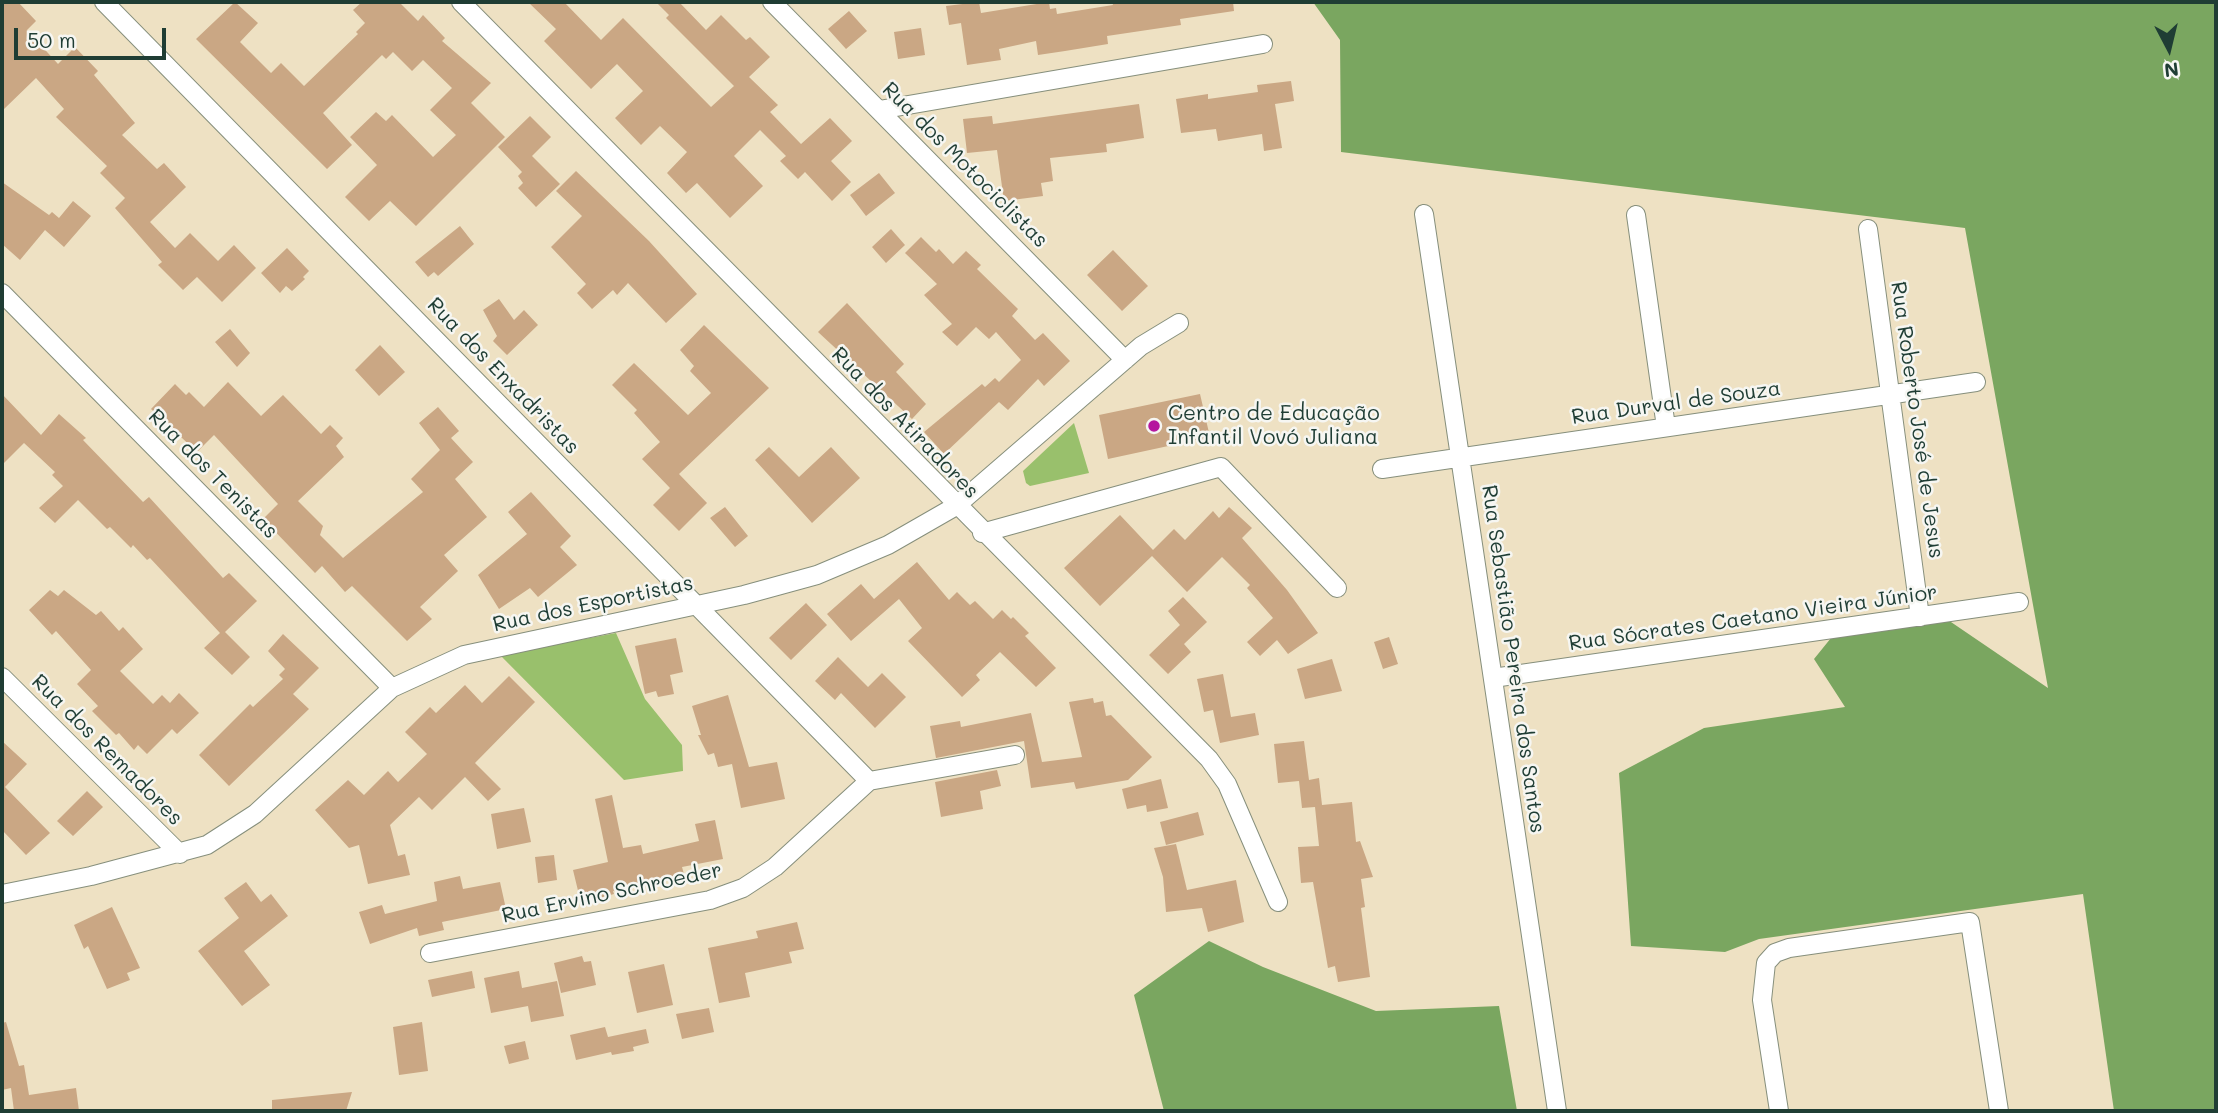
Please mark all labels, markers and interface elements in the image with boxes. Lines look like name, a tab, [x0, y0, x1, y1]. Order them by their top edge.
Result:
scale bar	[18, 14, 170, 58]
north arrow	[2134, 14, 2204, 84]
text: 50 m	[27, 26, 76, 53]
text: N	[2163, 57, 2180, 84]
street label: Rua dos Motociclistas	[877, 77, 1053, 253]
street label: Rua Roberto José de Jesus	[1885, 280, 1949, 560]
street label: Rua dos Enxadristas	[422, 292, 584, 460]
street label: Rua dos Atiradores	[826, 342, 984, 504]
street label: Rua Durval de Souza	[1570, 376, 1782, 430]
place label: Centro de Educação Infantil Vovó Juliana	[1168, 401, 1380, 451]
street label: Rua dos Tenistas	[143, 404, 283, 544]
marker: Centro de Educação Infantil Vovó Juliana	[1146, 418, 1162, 434]
street label: Rua Sebastião Pereira dos Santos	[1476, 483, 1550, 835]
street label: Rua dos Esportistas	[491, 570, 695, 638]
street label: Rua Sócrates Caetano Vieira Júnior	[1567, 580, 1939, 656]
street label: Rua dos Remadores	[26, 669, 188, 831]
street label: Rua Ervino Schroeder	[500, 857, 724, 929]

